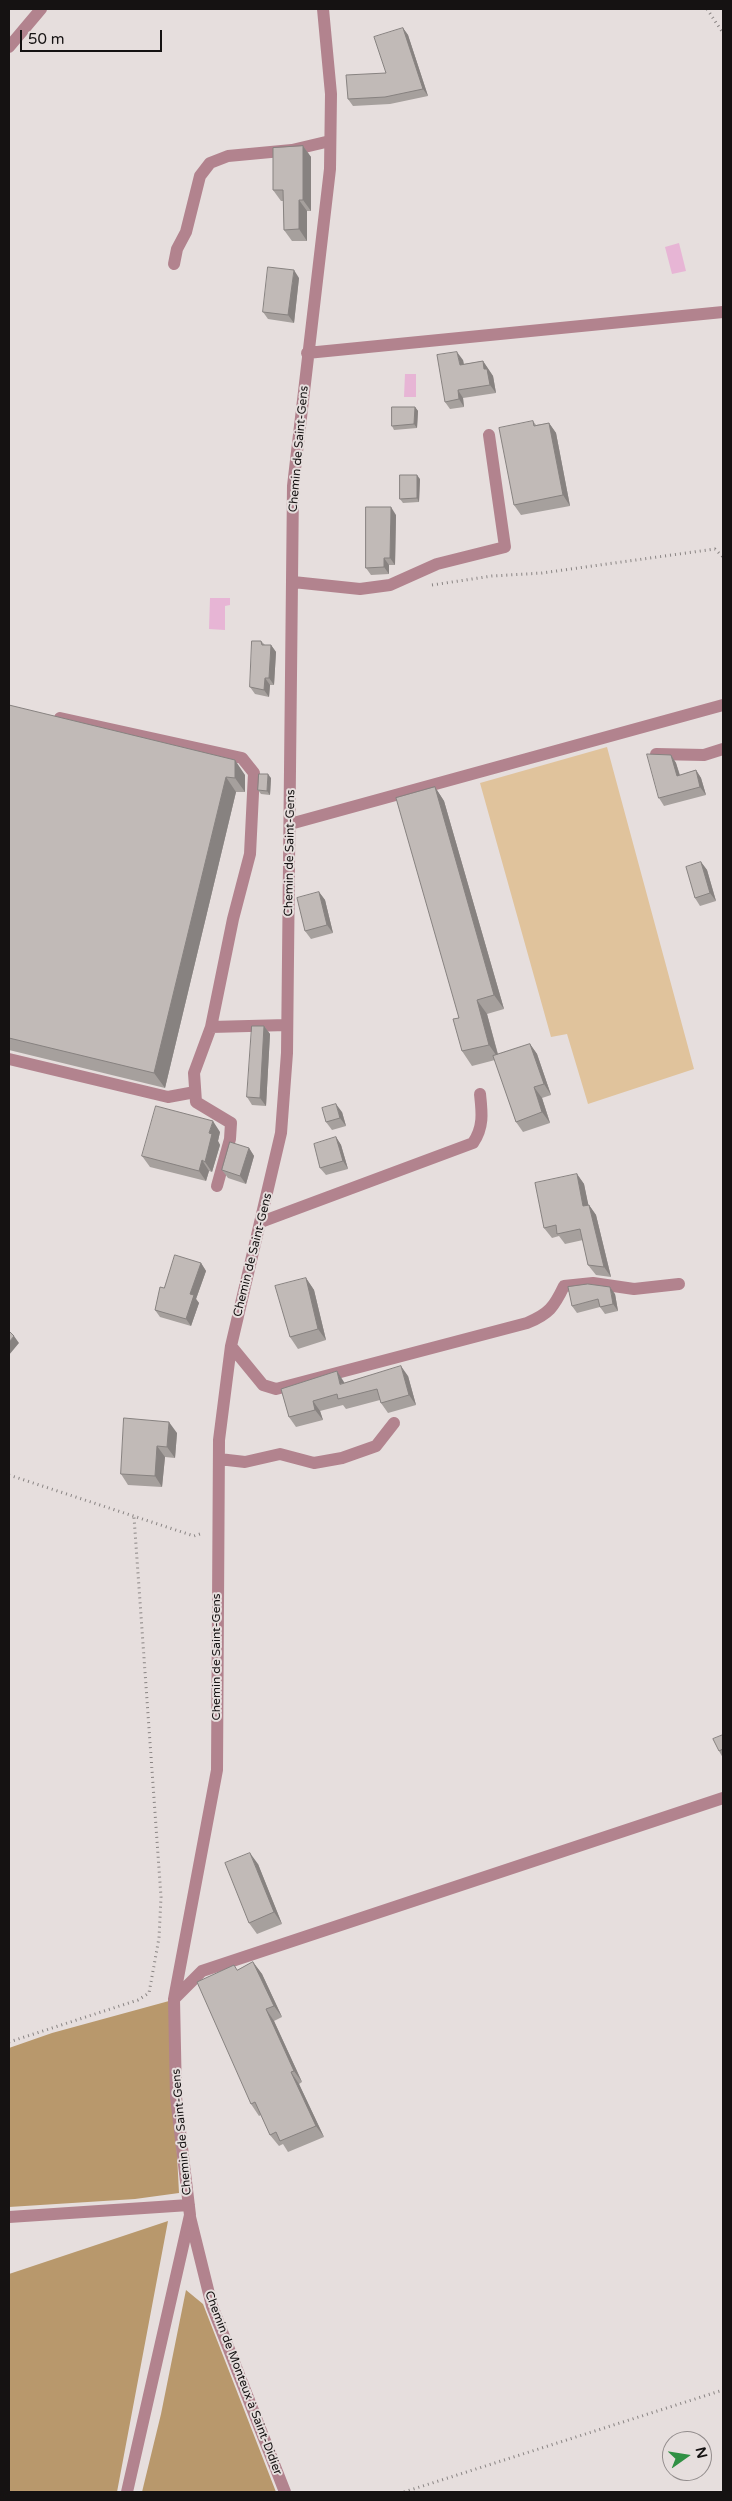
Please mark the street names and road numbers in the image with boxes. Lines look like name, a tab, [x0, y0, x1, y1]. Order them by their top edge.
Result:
street label: Chemin de Saint-Gens	[286, 385, 312, 513]
street label: Chemin de Saint-Gens	[282, 789, 298, 917]
street label: Chemin de Saint-Gens	[231, 1192, 275, 1318]
street label: Chemin de Saint-Gens	[210, 1593, 224, 1721]
street label: Chemin de Saint-Gens	[169, 2068, 195, 2196]
street label: Chemin de Monteux à Saint-Didier	[201, 2289, 285, 2477]

